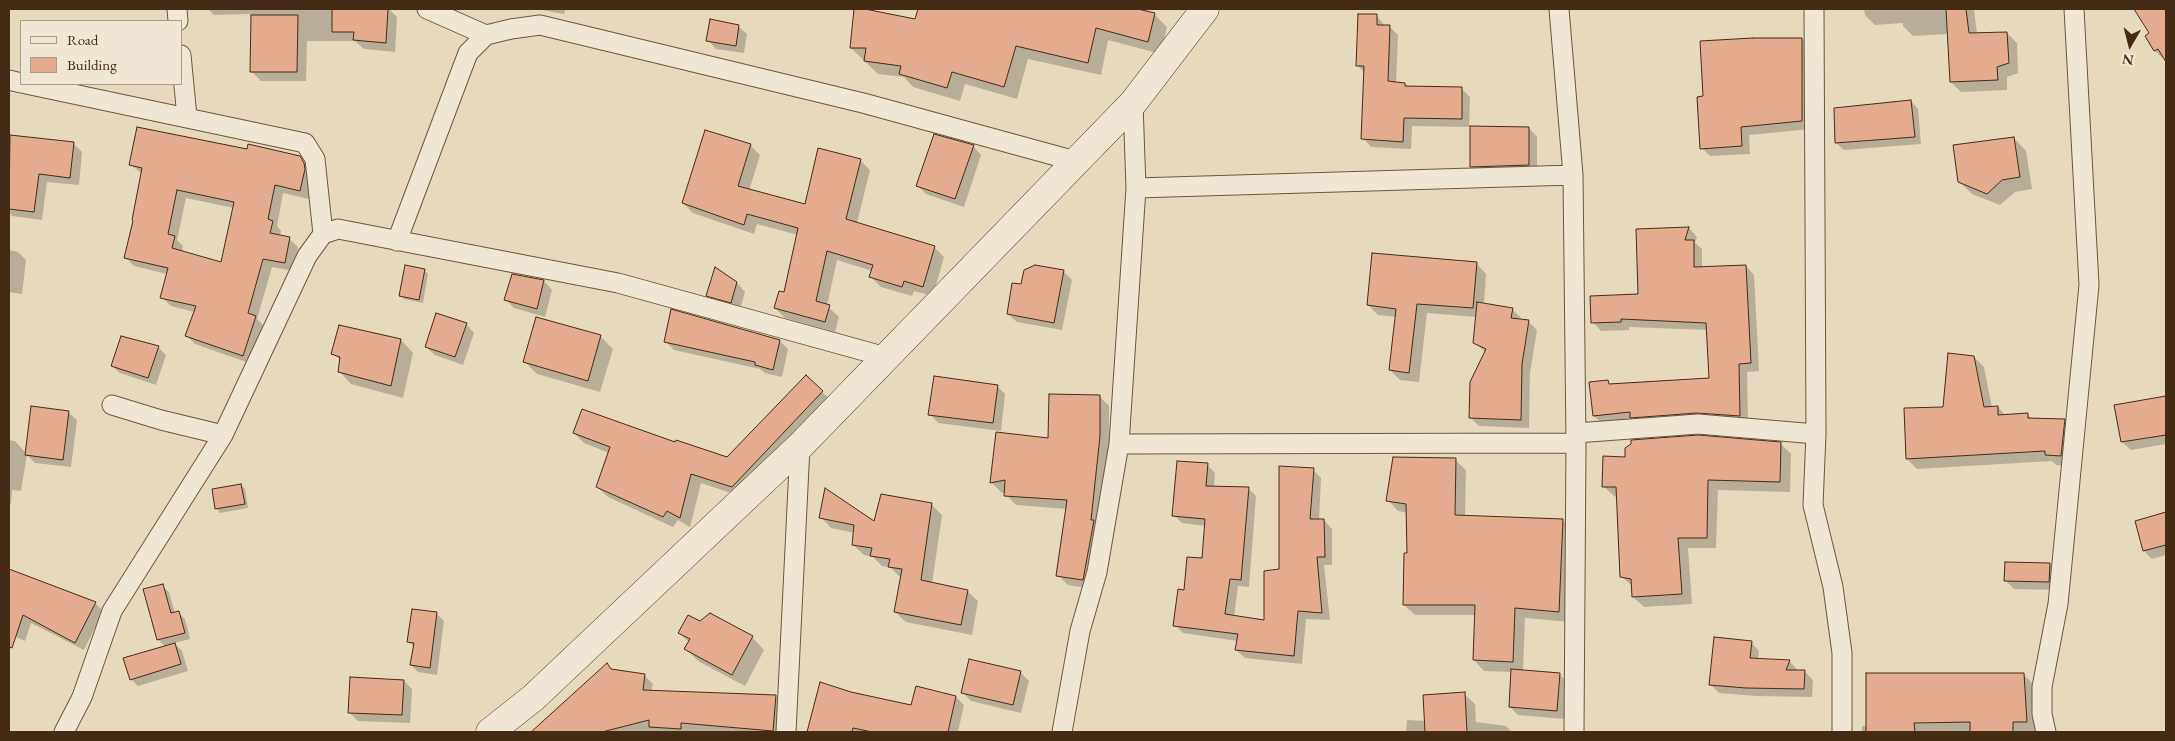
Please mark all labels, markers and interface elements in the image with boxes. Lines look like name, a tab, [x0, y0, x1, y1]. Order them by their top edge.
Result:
legend	[20, 20, 182, 85]
north arrow	[2105, 20, 2155, 70]
text: Road	[67, 30, 98, 49]
text: N	[2121, 50, 2135, 70]
text: Building	[67, 55, 117, 74]

